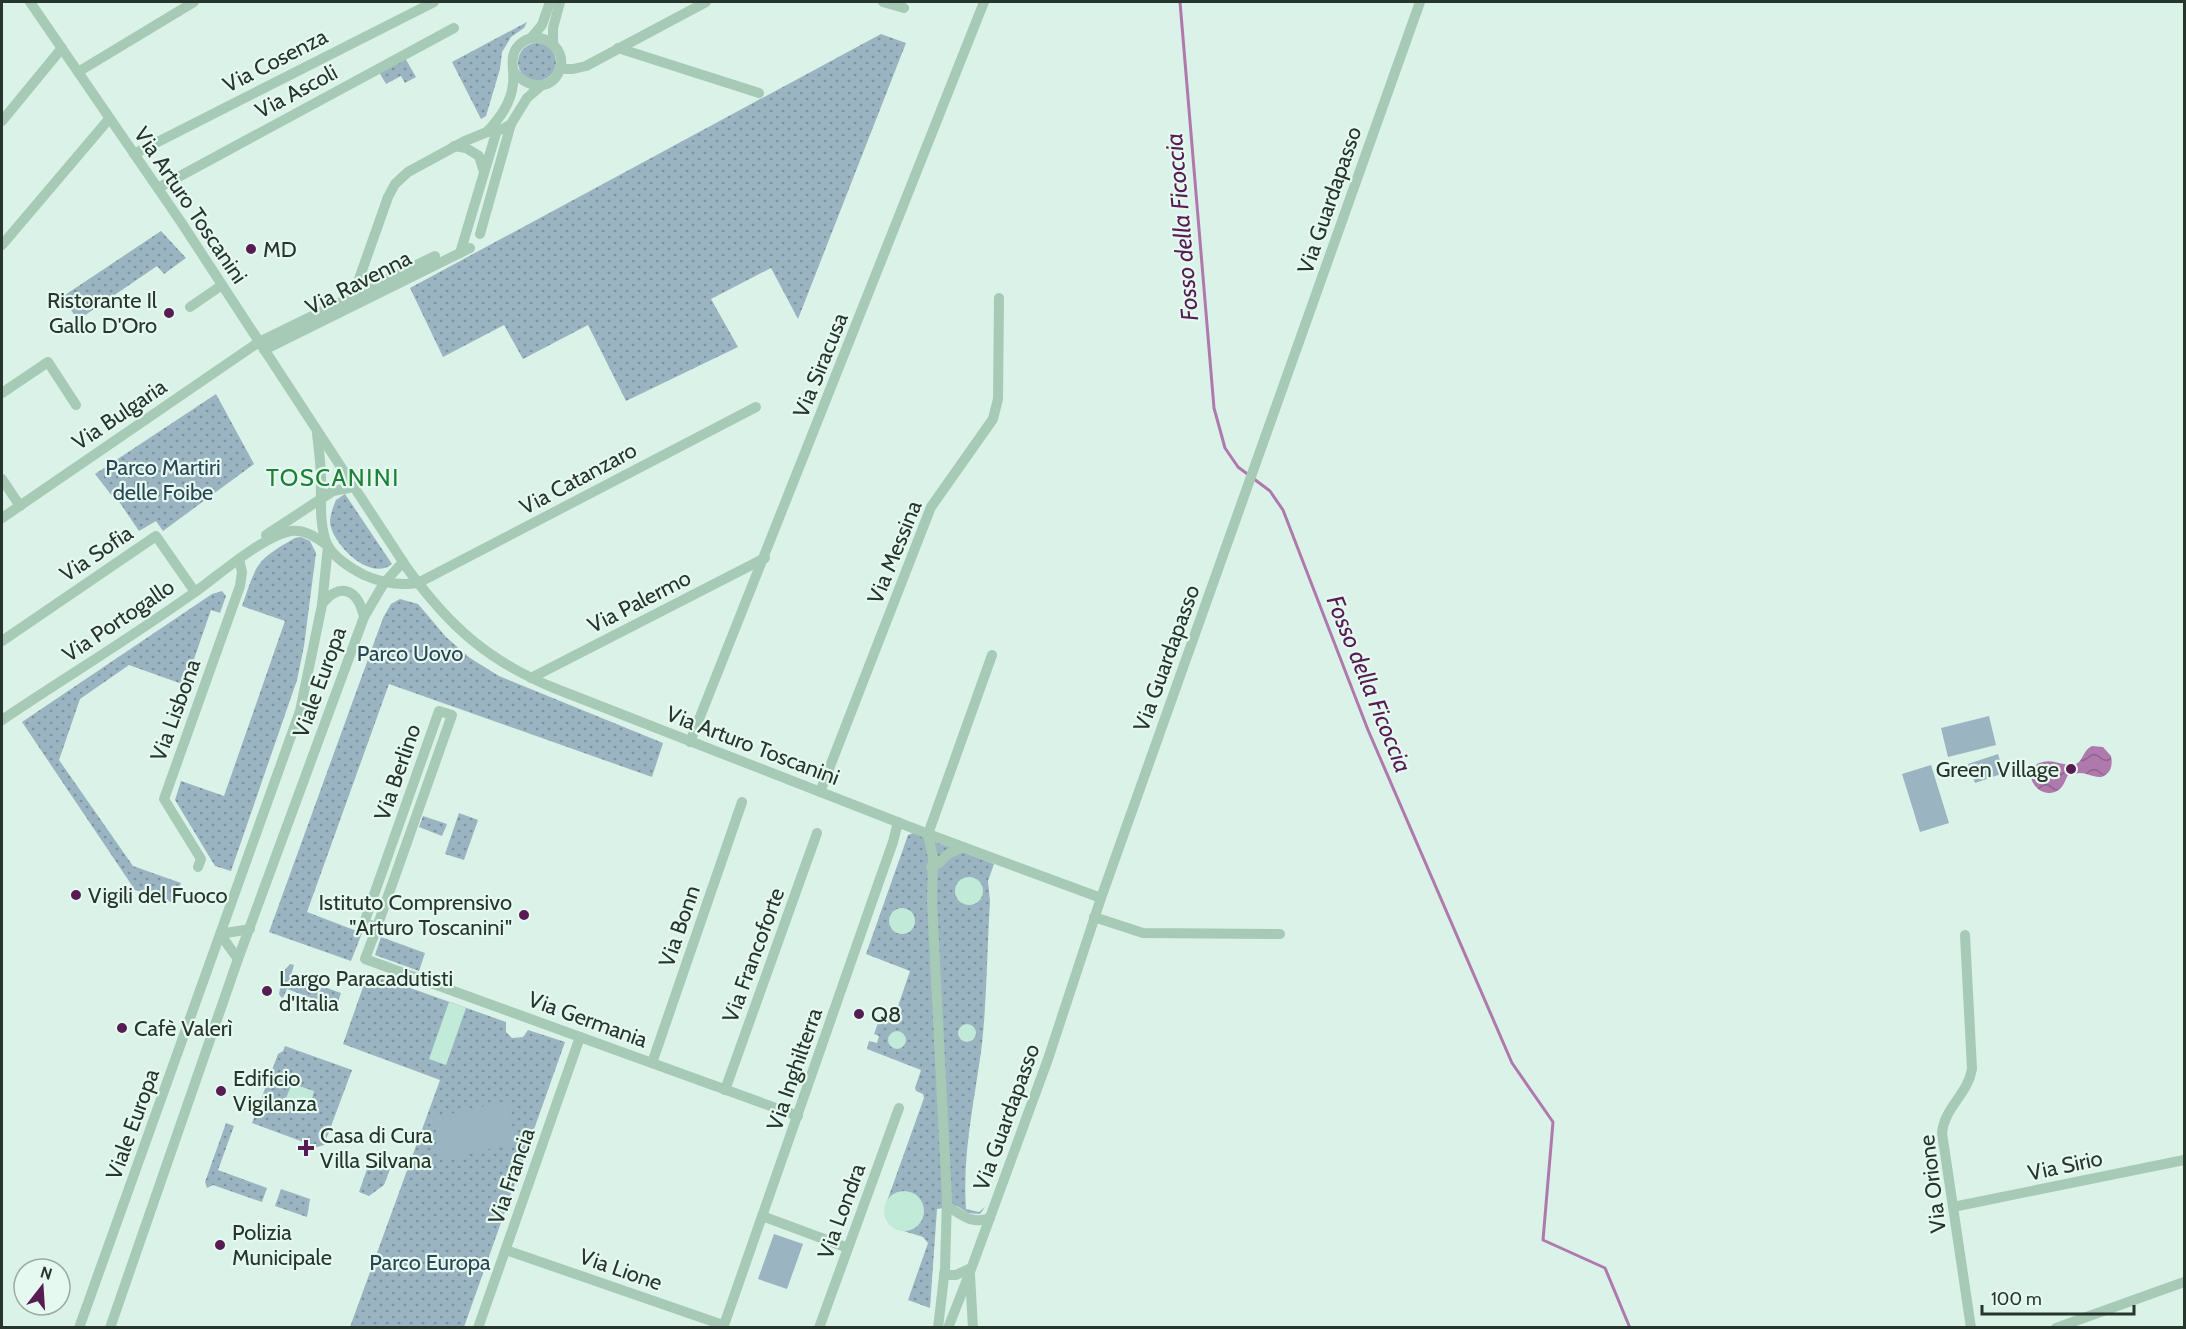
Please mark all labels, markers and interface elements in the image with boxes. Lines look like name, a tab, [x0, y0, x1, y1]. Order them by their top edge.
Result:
street label: Via Cosenza	[219, 22, 332, 98]
street label: Via Ascoli	[251, 59, 342, 124]
street label: Via Arturo Toscanini	[128, 122, 253, 289]
street label: Via Guardapasso	[1292, 123, 1367, 277]
water label: Fosso della Ficoccia	[1159, 132, 1204, 322]
place label: MD	[263, 236, 297, 263]
marker: MD	[244, 242, 258, 256]
street label: Via Ravenna	[301, 244, 416, 321]
place label: Ristorante Il Gallo D'Oro	[47, 287, 158, 339]
marker: Ristorante Il Gallo D'Oro	[162, 306, 176, 320]
street label: Via Siracusa	[787, 309, 854, 421]
street label: Via Bulgaria	[67, 373, 172, 456]
street label: Via Catanzaro	[515, 436, 641, 521]
park label: Parco Martiri delle Foibe	[105, 454, 221, 506]
district label: TOSCANINI	[266, 463, 400, 492]
street label: Via Messina	[861, 496, 928, 608]
street label: Via Sofia	[55, 519, 138, 588]
street label: Via Palermo	[583, 564, 695, 639]
street label: Via Portogallo	[57, 573, 179, 668]
street label: Via Guardapasso	[1127, 581, 1205, 735]
water label: Fosso della Ficoccia	[1321, 591, 1418, 777]
street label: Viale Europa	[287, 623, 352, 741]
park label: Parco Uovo	[357, 640, 463, 667]
street label: Via Lisbona	[145, 655, 207, 765]
street label: Via Arturo Toscanini	[662, 700, 843, 791]
street label: Via Berlino	[368, 720, 427, 824]
place label: Green Village	[1936, 756, 2059, 783]
marker: Green Village	[2064, 762, 2078, 776]
place label: Vigili del Fuoco	[88, 882, 228, 909]
street label: Via Bonn	[653, 882, 706, 970]
street label: Via Francoforte	[717, 884, 790, 1026]
marker: Vigili del Fuoco	[69, 888, 83, 902]
place label: Istituto Comprensivo "Arturo Toscanini"	[318, 889, 512, 941]
marker: Istituto Comprensivo "Arturo Toscanini"	[517, 908, 531, 922]
place label: Largo Paracadutisti d'Italia	[279, 965, 453, 1017]
marker: Largo Paracadutisti d'Italia	[260, 984, 274, 998]
street label: Via Germania	[525, 985, 652, 1054]
place label: Q8	[871, 1001, 901, 1028]
street label: Via Inghilterra	[761, 1004, 828, 1134]
marker: Q8	[852, 1007, 866, 1021]
place label: Cafè Valerì	[134, 1015, 233, 1042]
marker: Cafè Valerì	[115, 1021, 129, 1035]
street label: Via Guardapasso	[967, 1040, 1045, 1194]
street label: Viale Europa	[100, 1065, 165, 1183]
place label: Edificio Vigilanza	[233, 1065, 318, 1117]
marker: Edificio Vigilanza	[214, 1084, 228, 1098]
place label: Casa di Cura Villa Silvana	[320, 1122, 433, 1174]
street label: Via Francia	[482, 1124, 541, 1228]
street label: Via Orione	[1913, 1133, 1952, 1235]
marker: Casa di Cura Villa Silvana	[297, 1139, 315, 1157]
street label: Via Sirio	[2025, 1144, 2105, 1187]
street label: Via Londra	[812, 1159, 871, 1262]
place label: Polizia Municipale	[232, 1219, 332, 1271]
marker: Polizia Municipale	[213, 1238, 227, 1252]
street label: Via Lione	[576, 1243, 666, 1296]
park label: Parco Europa	[369, 1249, 491, 1276]
north arrow	[12, 1257, 72, 1317]
text: N	[38, 1262, 54, 1284]
scale bar	[1982, 1278, 2134, 1316]
text: 100 m	[1991, 1288, 2042, 1310]

